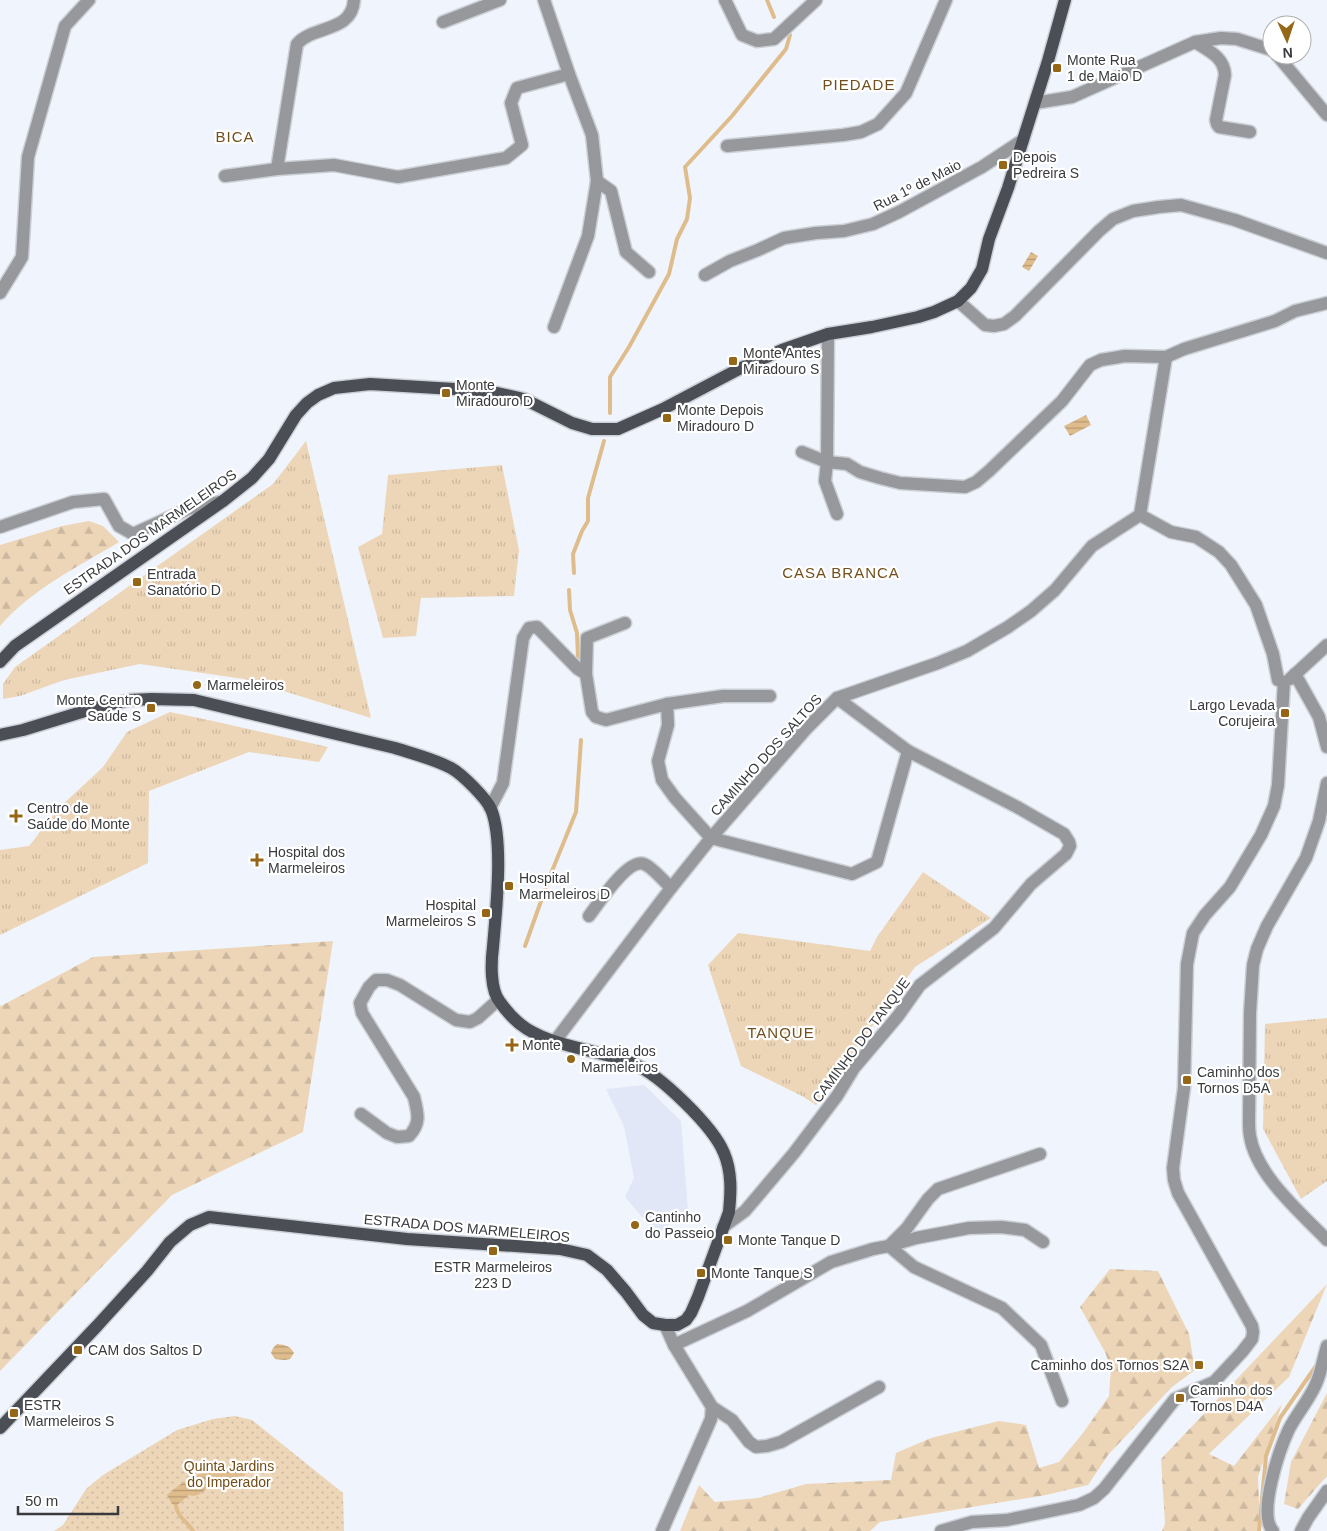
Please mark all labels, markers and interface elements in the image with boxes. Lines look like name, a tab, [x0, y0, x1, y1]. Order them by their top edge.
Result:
north arrow	[1262, 15, 1312, 65]
text: N	[1282, 45, 1293, 61]
place label: Monte Rua 1 de Maio D	[1067, 52, 1142, 84]
marker: Monte Rua 1 de Maio D	[1051, 62, 1063, 74]
district label: PIEDADE	[823, 76, 895, 93]
district label: BICA	[215, 128, 255, 145]
place label: Depois Pedreira S	[1013, 149, 1079, 181]
street label: Rua 1º de Maio	[871, 156, 964, 214]
marker: Depois Pedreira S	[997, 159, 1009, 171]
place label: Monte Antes Miradouro S	[743, 345, 821, 377]
marker: Monte Antes Miradouro S	[727, 355, 739, 367]
place label: Monte Miradouro D	[456, 377, 533, 409]
marker: Monte Miradouro D	[440, 387, 452, 399]
place label: Monte Depois Miradouro D	[677, 402, 763, 434]
marker: Monte Depois Miradouro D	[661, 412, 673, 424]
street label: ESTRADA DOS MARMELEIROS	[61, 466, 239, 598]
district label: CASA BRANCA	[782, 564, 900, 581]
place label: Entrada Sanatório D	[147, 566, 221, 598]
marker: Entrada Sanatório D	[131, 576, 143, 588]
place label: Marmeleiros	[207, 677, 284, 693]
marker: Marmeleiros	[191, 679, 203, 691]
street label: CAMINHO DOS SALTOS	[707, 691, 825, 819]
place label: Monte Centro Saúde S	[56, 692, 141, 724]
place label: Largo Levada Corujeira	[1189, 697, 1275, 729]
marker: Monte Centro Saúde S	[145, 702, 157, 714]
marker: Largo Levada Corujeira	[1279, 707, 1291, 719]
place label: Centro de Saúde do Monte	[27, 800, 130, 832]
marker: Centro de Saúde do Monte	[9, 809, 23, 823]
place label: Hospital dos Marmeleiros	[268, 844, 345, 876]
marker: Hospital dos Marmeleiros	[250, 853, 264, 867]
place label: Hospital Marmeleiros D	[519, 870, 610, 902]
marker: Hospital Marmeleiros D	[503, 880, 515, 892]
place label: Hospital Marmeleiros S	[386, 897, 476, 929]
marker: Hospital Marmeleiros S	[480, 907, 492, 919]
street label: CAMINHO DO TANQUE	[809, 975, 913, 1105]
district label: TANQUE	[747, 1024, 815, 1041]
place label: Monte	[522, 1037, 561, 1053]
marker: Monte	[506, 1039, 518, 1051]
place label: Padaria dos Marmeleiros	[581, 1043, 658, 1075]
marker: Padaria dos Marmeleiros	[565, 1053, 577, 1065]
place label: Caminho dos Tornos D5A	[1197, 1064, 1280, 1096]
marker: Caminho dos Tornos D5A	[1181, 1074, 1193, 1086]
place label: Cantinho do Passeio	[645, 1209, 714, 1241]
street label: ESTRADA DOS MARMELEIROS	[363, 1211, 571, 1245]
marker: Cantinho do Passeio	[629, 1219, 641, 1231]
place label: Monte Tanque D	[738, 1232, 840, 1248]
marker: Monte Tanque D	[722, 1234, 734, 1246]
marker: ESTR Marmeleiros 223 D	[487, 1245, 499, 1257]
place label: ESTR Marmeleiros 223 D	[434, 1259, 552, 1291]
place label: Monte Tanque S	[711, 1265, 813, 1281]
marker: Monte Tanque S	[695, 1267, 707, 1279]
place label: CAM dos Saltos D	[88, 1342, 202, 1358]
marker: CAM dos Saltos D	[72, 1344, 84, 1356]
place label: Caminho dos Tornos S2A	[1031, 1357, 1190, 1373]
marker: Caminho dos Tornos S2A	[1193, 1359, 1205, 1371]
place label: Caminho dos Tornos D4A	[1190, 1382, 1273, 1414]
marker: Caminho dos Tornos D4A	[1174, 1392, 1186, 1404]
place label: ESTR Marmeleiros S	[24, 1397, 114, 1429]
marker: ESTR Marmeleiros S	[8, 1407, 20, 1419]
park label: Quinta Jardins do Imperador	[184, 1458, 274, 1490]
scale bar	[18, 1484, 118, 1516]
text: 50 m	[25, 1492, 58, 1509]

